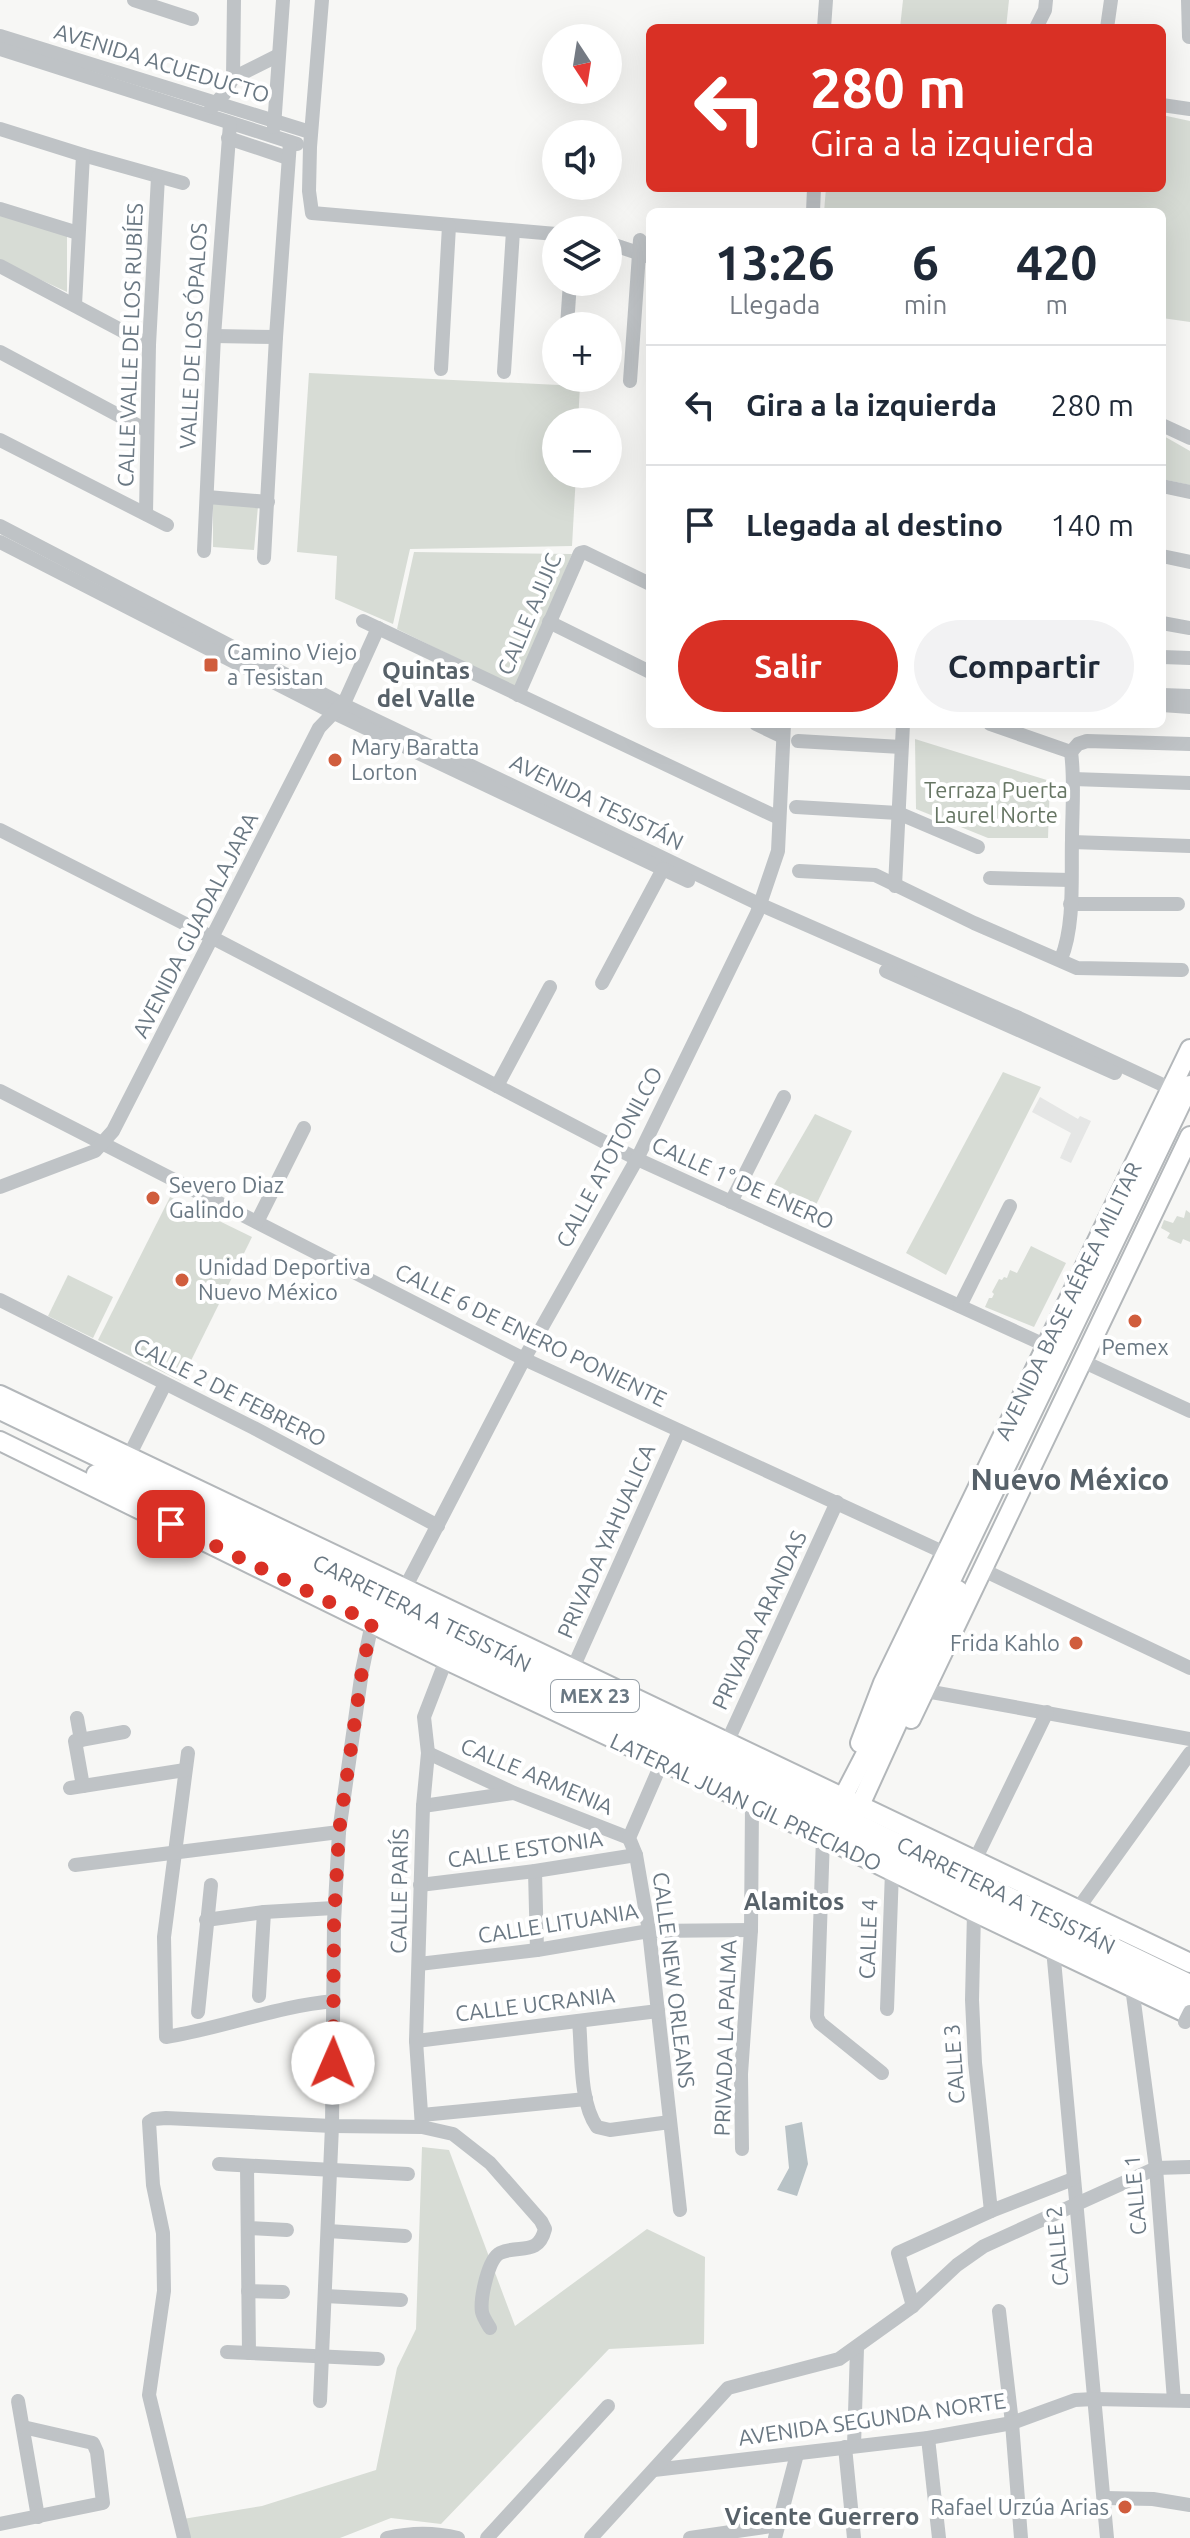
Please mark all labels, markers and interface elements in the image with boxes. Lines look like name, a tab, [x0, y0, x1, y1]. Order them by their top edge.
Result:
street label: AVENIDA ACUEDUCTO	[52, 18, 273, 107]
north arrow	[542, 24, 622, 104]
map controls	[542, 24, 622, 488]
icon: left	[678, 56, 782, 160]
text: 280 m	[810, 56, 966, 119]
button: sound	[542, 120, 622, 200]
text: Gira a la izquierda	[810, 122, 1094, 163]
street label: CALLE VALLE DE LOS RUBÍES	[111, 202, 147, 487]
button: layers	[542, 216, 622, 296]
street label: VALLE DE LOS ÓPALOS	[173, 222, 211, 450]
text: 13:26	[715, 235, 835, 289]
text: 6	[912, 235, 939, 289]
text: 420	[1016, 235, 1097, 289]
text: Llegada	[729, 290, 820, 319]
text: min	[904, 290, 947, 319]
text: m	[1045, 290, 1068, 319]
button: +	[542, 312, 622, 392]
icon: left	[678, 383, 722, 427]
text: Gira a la izquierda	[746, 388, 997, 422]
text: 280 m	[1050, 388, 1134, 422]
button: −	[542, 408, 622, 488]
icon: arrive	[678, 503, 722, 547]
text: Llegada al destino	[746, 508, 1003, 542]
text: 140 m	[1050, 508, 1134, 542]
street label: CALLE AJIJIC	[492, 549, 565, 678]
button: Salir	[678, 620, 898, 712]
button: Compartir	[914, 620, 1134, 712]
place label: Camino Viejo a Tesistan	[227, 639, 357, 689]
marker: Camino Viejo a Tesistan	[202, 656, 220, 674]
district label: Quintas del Valle	[377, 657, 475, 712]
place label: Mary Baratta Lorton	[351, 734, 479, 784]
street label: AVENIDA TESISTÁN	[506, 748, 688, 854]
marker: Mary Baratta Lorton	[326, 751, 344, 769]
park label: Terraza Puerta Laurel Norte	[924, 777, 1068, 827]
street label: AVENIDA GUADALAJARA	[127, 807, 263, 1042]
street label: CALLE ATOTONILCO	[550, 1062, 667, 1251]
street label: CALLE 1° DE ENERO	[648, 1131, 838, 1234]
street label: AVENIDA BASE AÉREA MILITAR	[988, 1157, 1146, 1444]
place label: Severo Diaz Galindo	[169, 1172, 284, 1222]
marker: Severo Diaz Galindo	[144, 1189, 162, 1207]
place label: Unidad Deportiva Nuevo México	[198, 1254, 371, 1304]
street label: CALLE 6 DE ENERO PONIENTE	[391, 1258, 671, 1411]
marker: Unidad Deportiva Nuevo México	[173, 1271, 191, 1289]
marker: Pemex	[1126, 1312, 1144, 1330]
street label: CALLE 2 DE FEBRERO	[130, 1332, 331, 1451]
place label: Pemex	[1101, 1334, 1169, 1359]
street label: PRIVADA YAHUALICA	[552, 1439, 660, 1642]
district label: Nuevo México	[971, 1462, 1169, 1496]
pin	[137, 1490, 205, 1558]
icon: arrive	[149, 1502, 193, 1546]
street label: PRIVADA ARANDAS	[706, 1526, 811, 1713]
street label: CARRETERA A TESISTÁN	[309, 1548, 536, 1676]
place label: Frida Kahlo	[950, 1630, 1060, 1655]
marker: Frida Kahlo	[1067, 1634, 1085, 1652]
road number: MEX 23	[551, 1680, 639, 1712]
street label: LATERAL JUAN GIL PRECIADO	[607, 1728, 886, 1876]
street label: CALLE ARMENIA	[457, 1732, 618, 1819]
street label: CALLE ESTONIA	[446, 1825, 605, 1872]
street label: CALLE PARÍS	[384, 1828, 412, 1954]
street label: CARRETERA A TESISTÁN	[893, 1830, 1120, 1958]
street label: CALLE NEW ORLEANS	[649, 1870, 700, 2090]
district label: Alamitos	[744, 1888, 844, 1915]
street label: CALLE LITUANIA	[476, 1897, 641, 1948]
street label: CALLE 4	[854, 1898, 881, 1980]
street label: PRIVADA LA PALMA	[709, 1939, 740, 2137]
street label: CALLE UCRANIA	[454, 1981, 617, 2026]
position arrow	[291, 2021, 375, 2105]
street label: CALLE 3	[938, 2023, 969, 2105]
street label: CALLE 1	[1119, 2154, 1150, 2236]
street label: CALLE 2	[1041, 2205, 1072, 2287]
street label: AVENIDA SEGUNDA NORTE	[736, 2387, 1007, 2450]
place label: Rafael Urzúa Arias	[930, 2494, 1109, 2519]
marker: Rafael Urzúa Arias	[1116, 2498, 1134, 2516]
district label: Vicente Guerrero	[725, 2503, 919, 2530]

